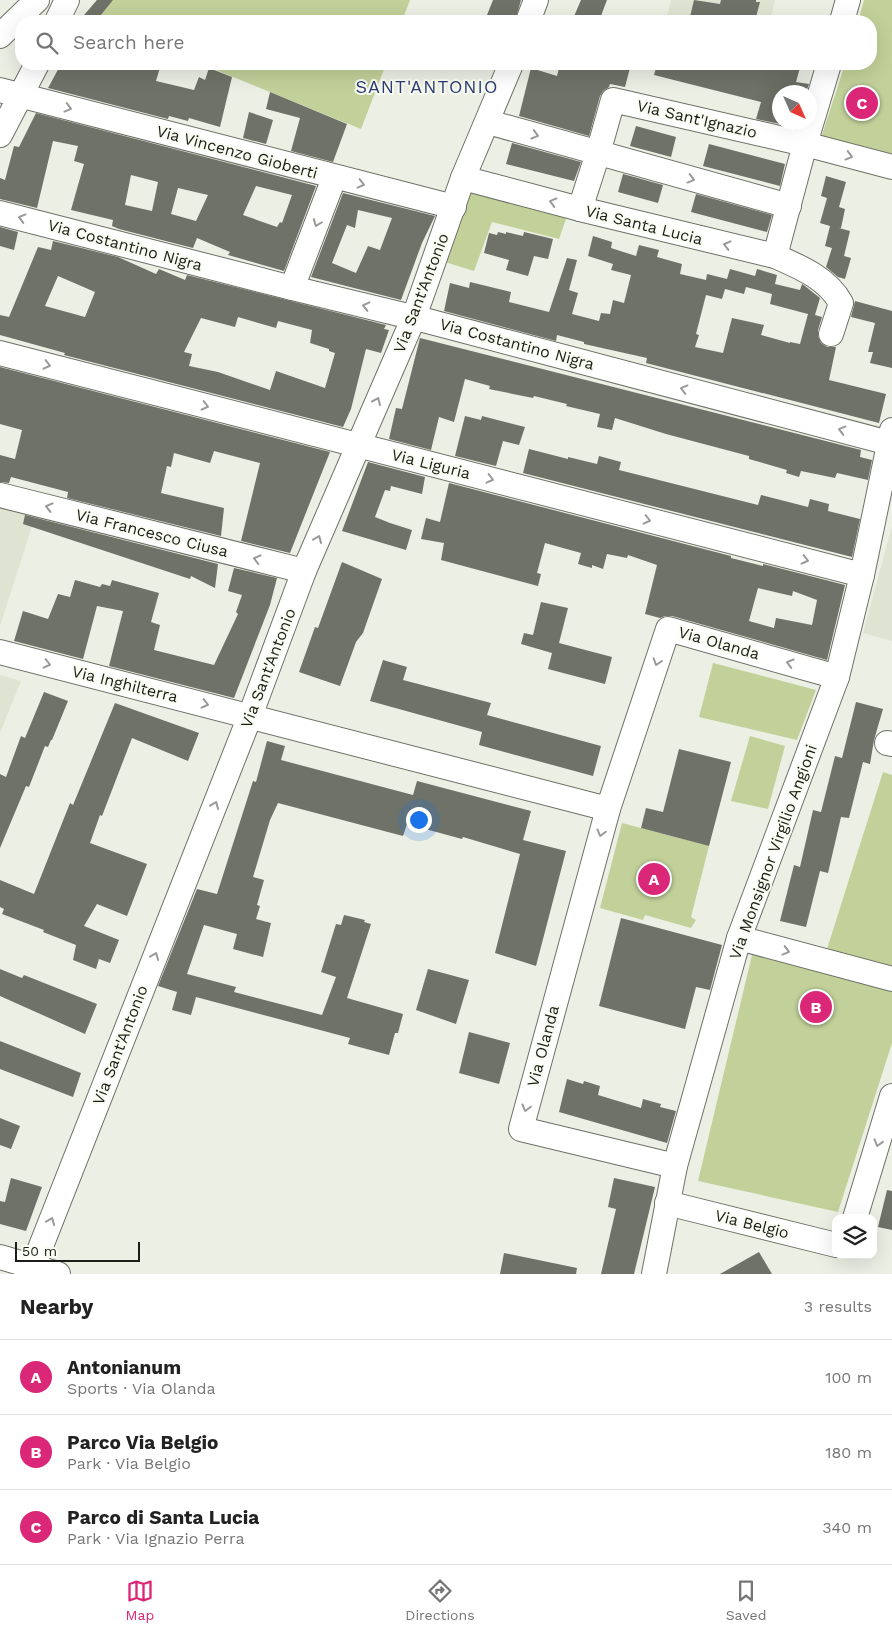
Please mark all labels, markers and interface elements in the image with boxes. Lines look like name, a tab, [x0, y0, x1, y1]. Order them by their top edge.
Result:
search box	[15, 15, 877, 70]
icon: search	[33, 29, 61, 57]
text: Search here	[73, 31, 184, 54]
district label: SANT'ANTONIO	[356, 76, 498, 97]
pin: C	[846, 84, 878, 122]
north arrow	[772, 85, 817, 130]
street label: Via Sant'Ignazio	[635, 96, 759, 142]
one-way arrow	[64, 102, 73, 113]
street label: Via Vincenzo Gioberti	[154, 121, 320, 183]
one-way arrow	[530, 130, 539, 140]
one-way arrow	[844, 150, 853, 161]
one-way arrow	[687, 174, 695, 184]
one-way arrow	[357, 178, 366, 189]
one-way arrow	[548, 197, 557, 208]
street label: Via Santa Lucia	[583, 201, 705, 249]
one-way arrow	[19, 214, 27, 224]
street label: Via Costantino Nigra	[46, 215, 204, 275]
one-way arrow	[313, 218, 323, 227]
street label: Via Sant'Antonio	[389, 230, 453, 356]
one-way arrow	[723, 240, 732, 251]
one-way arrow	[362, 301, 371, 312]
street label: Via Costantino Nigra	[438, 314, 596, 374]
one-way arrow	[43, 360, 51, 370]
one-way arrow	[681, 384, 689, 394]
one-way arrow	[371, 397, 382, 406]
one-way arrow	[200, 400, 209, 411]
one-way arrow	[838, 426, 846, 436]
street label: Via Liguria	[389, 445, 473, 483]
one-way arrow	[485, 473, 494, 484]
one-way arrow	[44, 502, 53, 513]
street label: Via Francesco Ciusa	[74, 505, 230, 561]
one-way arrow	[643, 514, 652, 525]
one-way arrow	[312, 535, 323, 544]
one-way arrow	[800, 554, 809, 565]
one-way arrow	[254, 555, 262, 565]
street label: Via Sant'Antonio	[236, 605, 300, 731]
street label: Via Olanda	[676, 622, 762, 664]
one-way arrow	[652, 657, 662, 666]
one-way arrow	[43, 658, 52, 669]
one-way arrow	[786, 659, 795, 669]
street label: Via Inghilterra	[70, 662, 180, 706]
one-way arrow	[200, 699, 208, 709]
street label: Via Monsignor Virgilio Angioni	[725, 742, 821, 962]
one-way arrow	[209, 801, 219, 810]
your location	[406, 807, 432, 833]
one-way arrow	[597, 829, 607, 837]
pin: A	[638, 860, 670, 898]
one-way arrow	[781, 945, 790, 955]
one-way arrow	[149, 952, 160, 961]
street label: Via Sant'Antonio	[88, 982, 152, 1108]
pin: B	[800, 988, 832, 1026]
street label: Via Olanda	[523, 1003, 563, 1089]
one-way arrow	[522, 1104, 532, 1112]
one-way arrow	[873, 1138, 883, 1147]
street label: Via Belgio	[713, 1206, 791, 1242]
map controls	[832, 1214, 877, 1259]
button: layers	[832, 1214, 877, 1259]
one-way arrow	[45, 1217, 55, 1226]
scale bar	[15, 1239, 140, 1262]
text: 50 m	[22, 1243, 57, 1259]
text: Nearby	[20, 1294, 93, 1319]
text: 3 results	[804, 1297, 872, 1316]
text: Antonianum	[67, 1356, 181, 1379]
text: A	[31, 1368, 41, 1387]
text: 100 m	[825, 1368, 872, 1387]
text: Sports · Via Olanda	[67, 1379, 216, 1398]
text: Parco Via Belgio	[67, 1431, 218, 1454]
text: B	[31, 1443, 41, 1462]
text: 180 m	[825, 1443, 872, 1462]
text: Park · Via Belgio	[67, 1454, 191, 1473]
text: Parco di Santa Lucia	[67, 1506, 259, 1529]
text: C	[31, 1518, 41, 1537]
text: 340 m	[822, 1518, 872, 1537]
text: Park · Via Ignazio Perra	[67, 1529, 244, 1548]
tab: Map	[126, 1577, 154, 1623]
tab: Directions	[405, 1577, 475, 1623]
tab: Saved	[726, 1577, 766, 1623]

